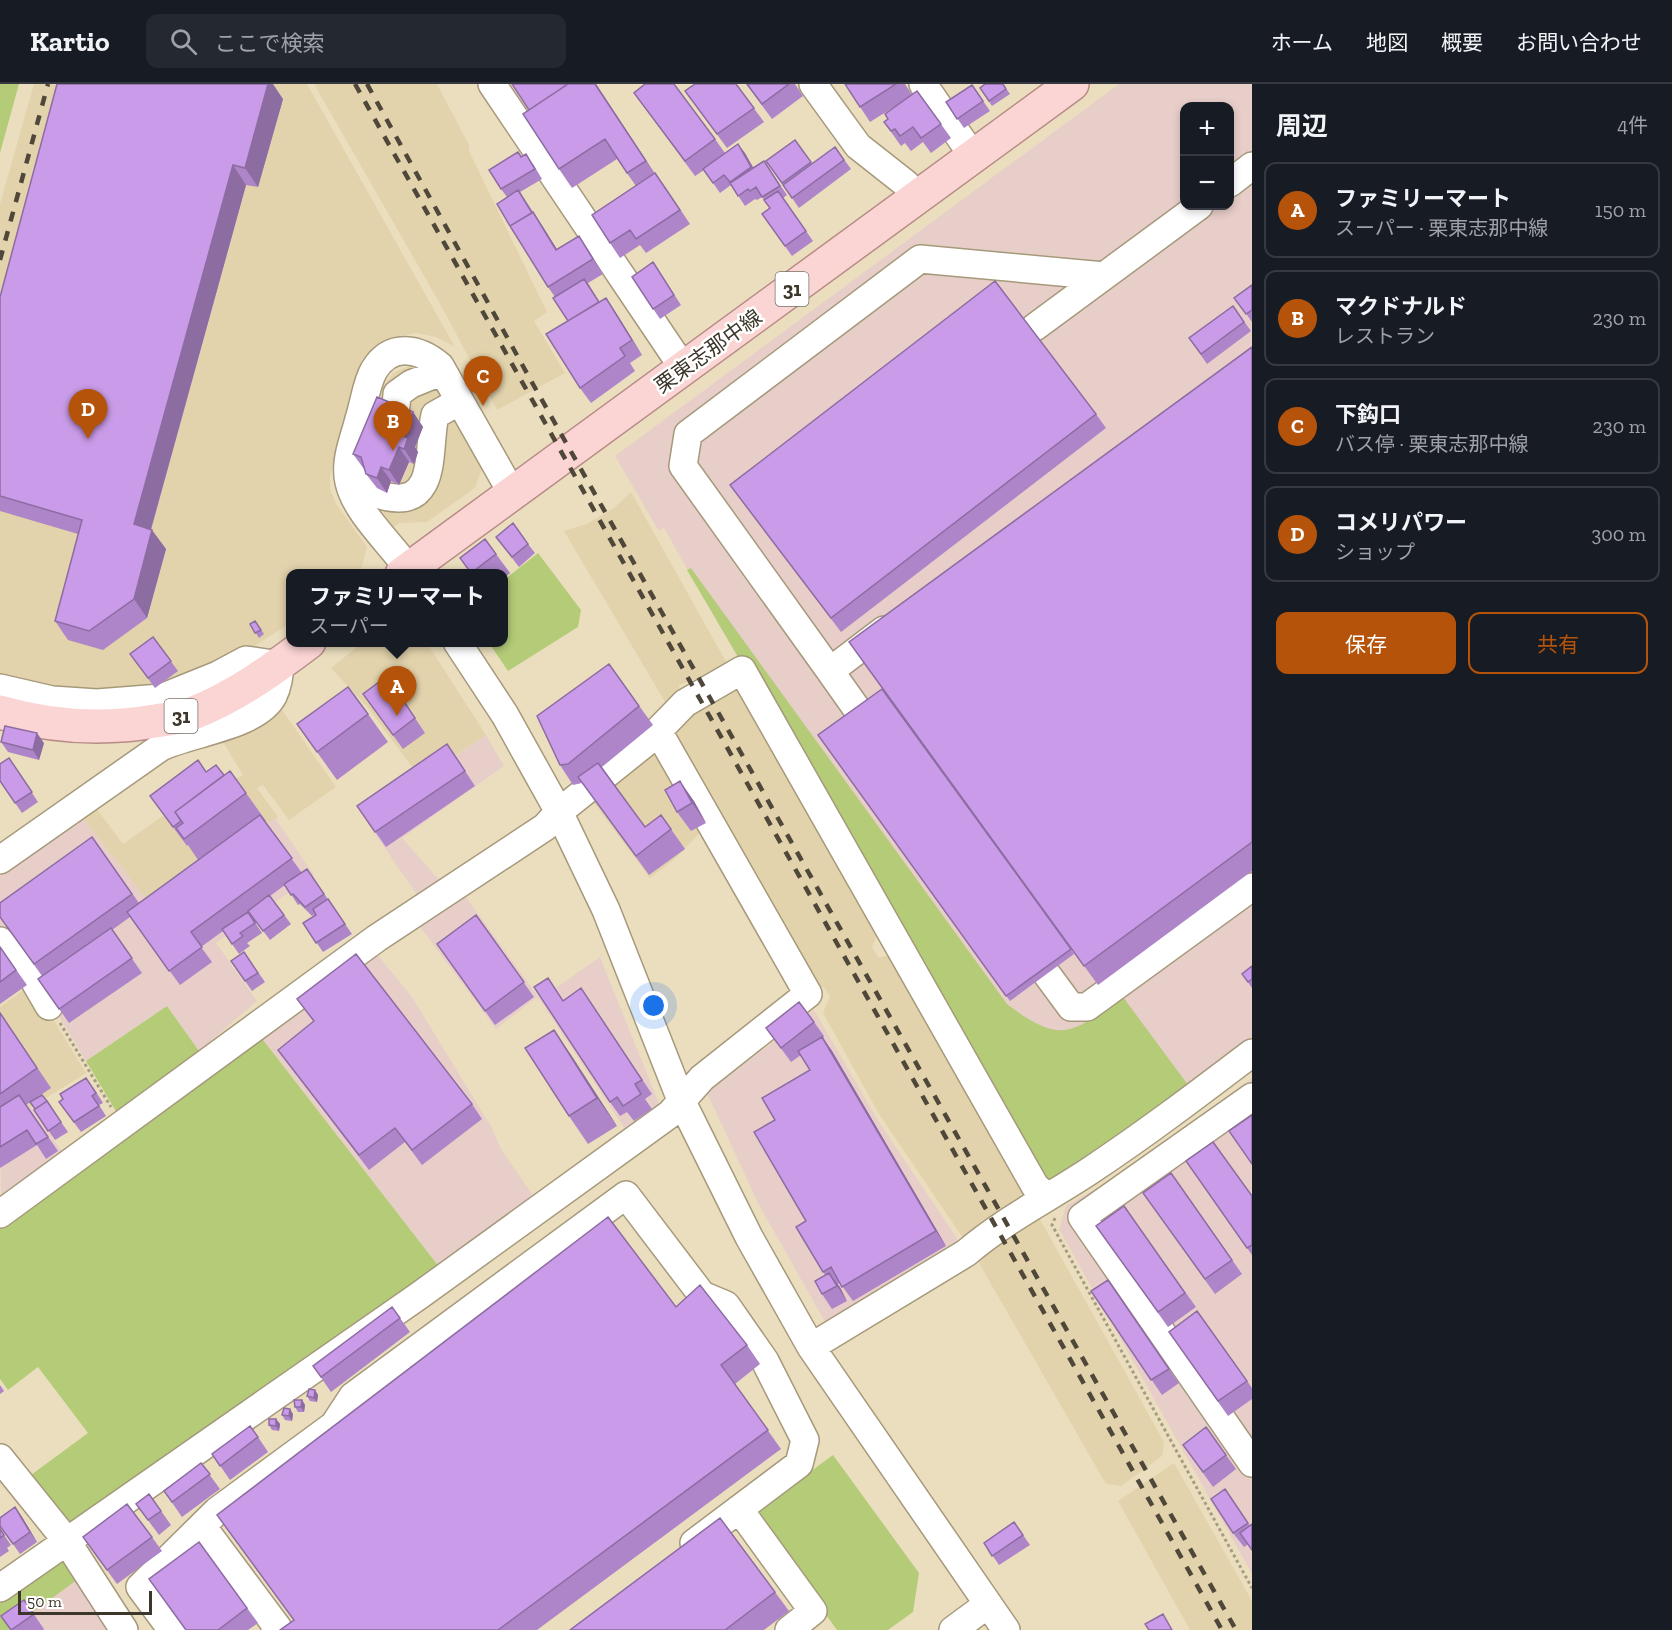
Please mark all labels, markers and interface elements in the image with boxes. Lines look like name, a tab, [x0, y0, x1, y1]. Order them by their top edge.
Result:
search box	[146, 14, 566, 68]
text: Kartio	[30, 25, 110, 58]
icon: search	[167, 25, 200, 58]
text: ここで検索	[215, 30, 325, 57]
text: ホーム	[1271, 30, 1333, 55]
text: 地図	[1366, 30, 1408, 55]
text: 概要	[1441, 30, 1483, 55]
text: お問い合わせ	[1516, 30, 1642, 55]
map controls	[1180, 102, 1234, 210]
button: +	[1180, 102, 1234, 156]
text: 周辺	[1276, 110, 1328, 142]
text: 4件	[1617, 113, 1648, 137]
button: −	[1180, 156, 1234, 210]
text: ファミリーマート	[1335, 185, 1511, 212]
text: A	[1291, 198, 1304, 222]
text: 150 m	[1595, 198, 1646, 222]
text: スーパー · 栗東志那中線	[1335, 216, 1548, 240]
road number: 31	[776, 272, 808, 306]
text: マクドナルド	[1335, 293, 1467, 320]
street label: 栗東志那中線	[650, 304, 766, 398]
text: B	[1291, 306, 1304, 330]
text: 230 m	[1593, 306, 1646, 330]
text: レストラン	[1335, 324, 1435, 348]
pin: C	[464, 356, 502, 406]
pin: D	[68, 390, 107, 439]
text: 下鈎口	[1335, 401, 1401, 428]
pin: B	[374, 402, 412, 451]
text: C	[1291, 414, 1304, 438]
text: 230 m	[1593, 414, 1646, 438]
text: バス停 · 栗東志那中線	[1335, 432, 1528, 456]
text: コメリパワー	[1335, 509, 1467, 536]
text: D	[1291, 522, 1304, 546]
text: 300 m	[1591, 522, 1646, 546]
text: ショップ	[1335, 540, 1415, 564]
popup	[286, 569, 508, 647]
text: ファミリーマート	[309, 583, 485, 610]
button: 保存	[1276, 612, 1456, 674]
button: 共有	[1468, 612, 1648, 674]
text: スーパー	[309, 614, 389, 638]
pin: A	[378, 666, 416, 716]
road number: 31	[164, 699, 198, 733]
your location	[639, 991, 668, 1020]
scale bar	[18, 1588, 152, 1616]
text: 50 m	[27, 1592, 62, 1611]

